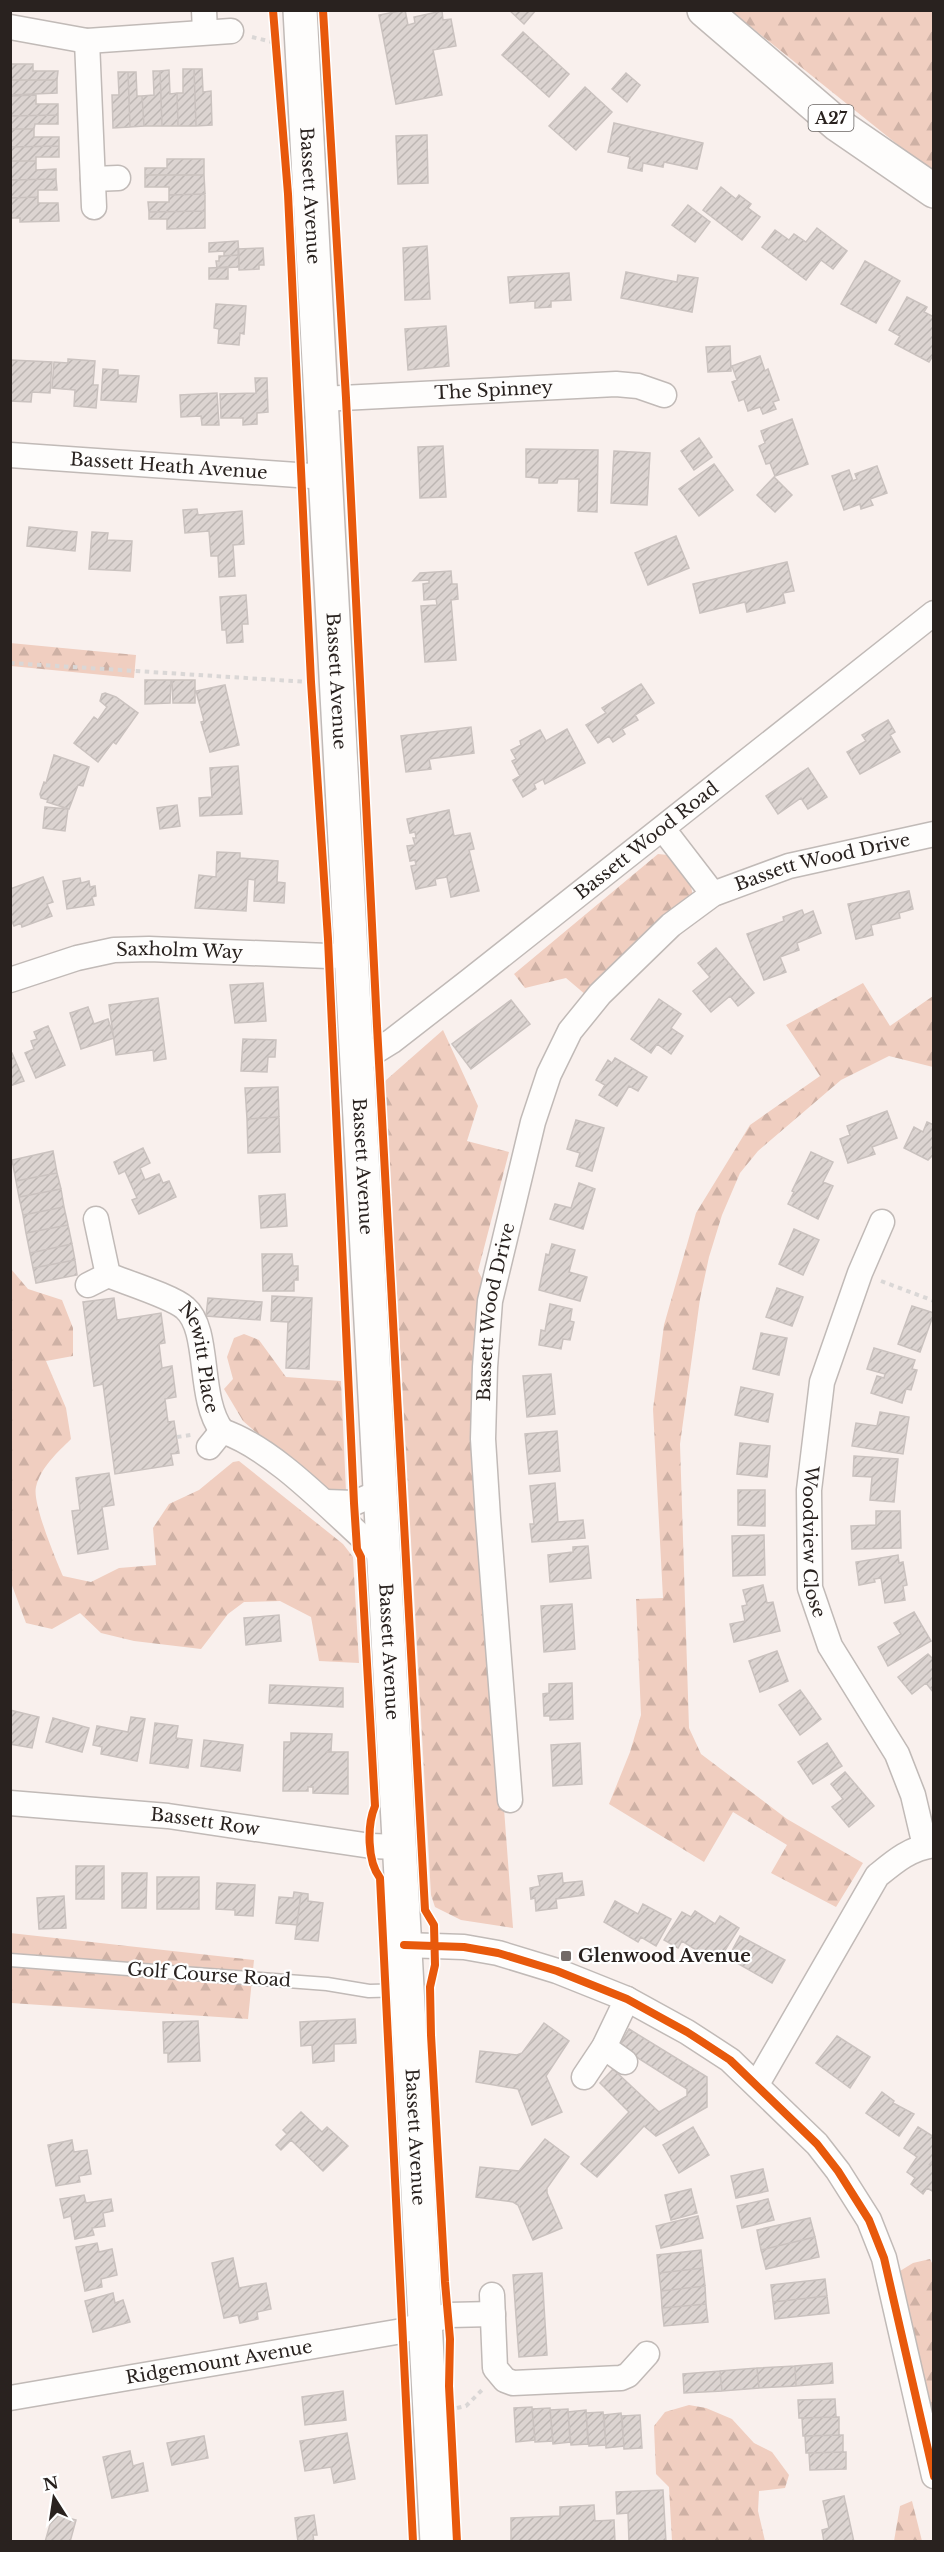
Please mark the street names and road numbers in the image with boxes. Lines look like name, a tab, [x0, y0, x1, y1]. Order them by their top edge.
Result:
road number: A27	[808, 105, 854, 131]
street label: Bassett Avenue	[295, 127, 325, 265]
street label: The Spinney	[434, 376, 554, 404]
street label: Bassett Heath Avenue	[69, 448, 268, 484]
street label: Bassett Avenue	[322, 612, 351, 750]
street label: Bassett Wood Road	[570, 777, 723, 904]
street label: Bassett Wood Drive	[732, 829, 912, 896]
street label: Saxholm Way	[116, 938, 244, 964]
street label: Bassett Avenue	[348, 1097, 377, 1235]
street label: Bassett Wood Drive	[473, 1221, 519, 1402]
street label: Newitt Place	[174, 1297, 223, 1416]
street label: Woodview Close	[798, 1464, 830, 1621]
street label: Bassett Avenue	[374, 1583, 404, 1721]
street label: Bassett Row	[150, 1804, 262, 1841]
street label: Golf Course Road	[126, 1958, 292, 1992]
street label: Bassett Avenue	[400, 2068, 430, 2206]
street label: Ridgemount Avenue	[124, 2336, 314, 2389]

